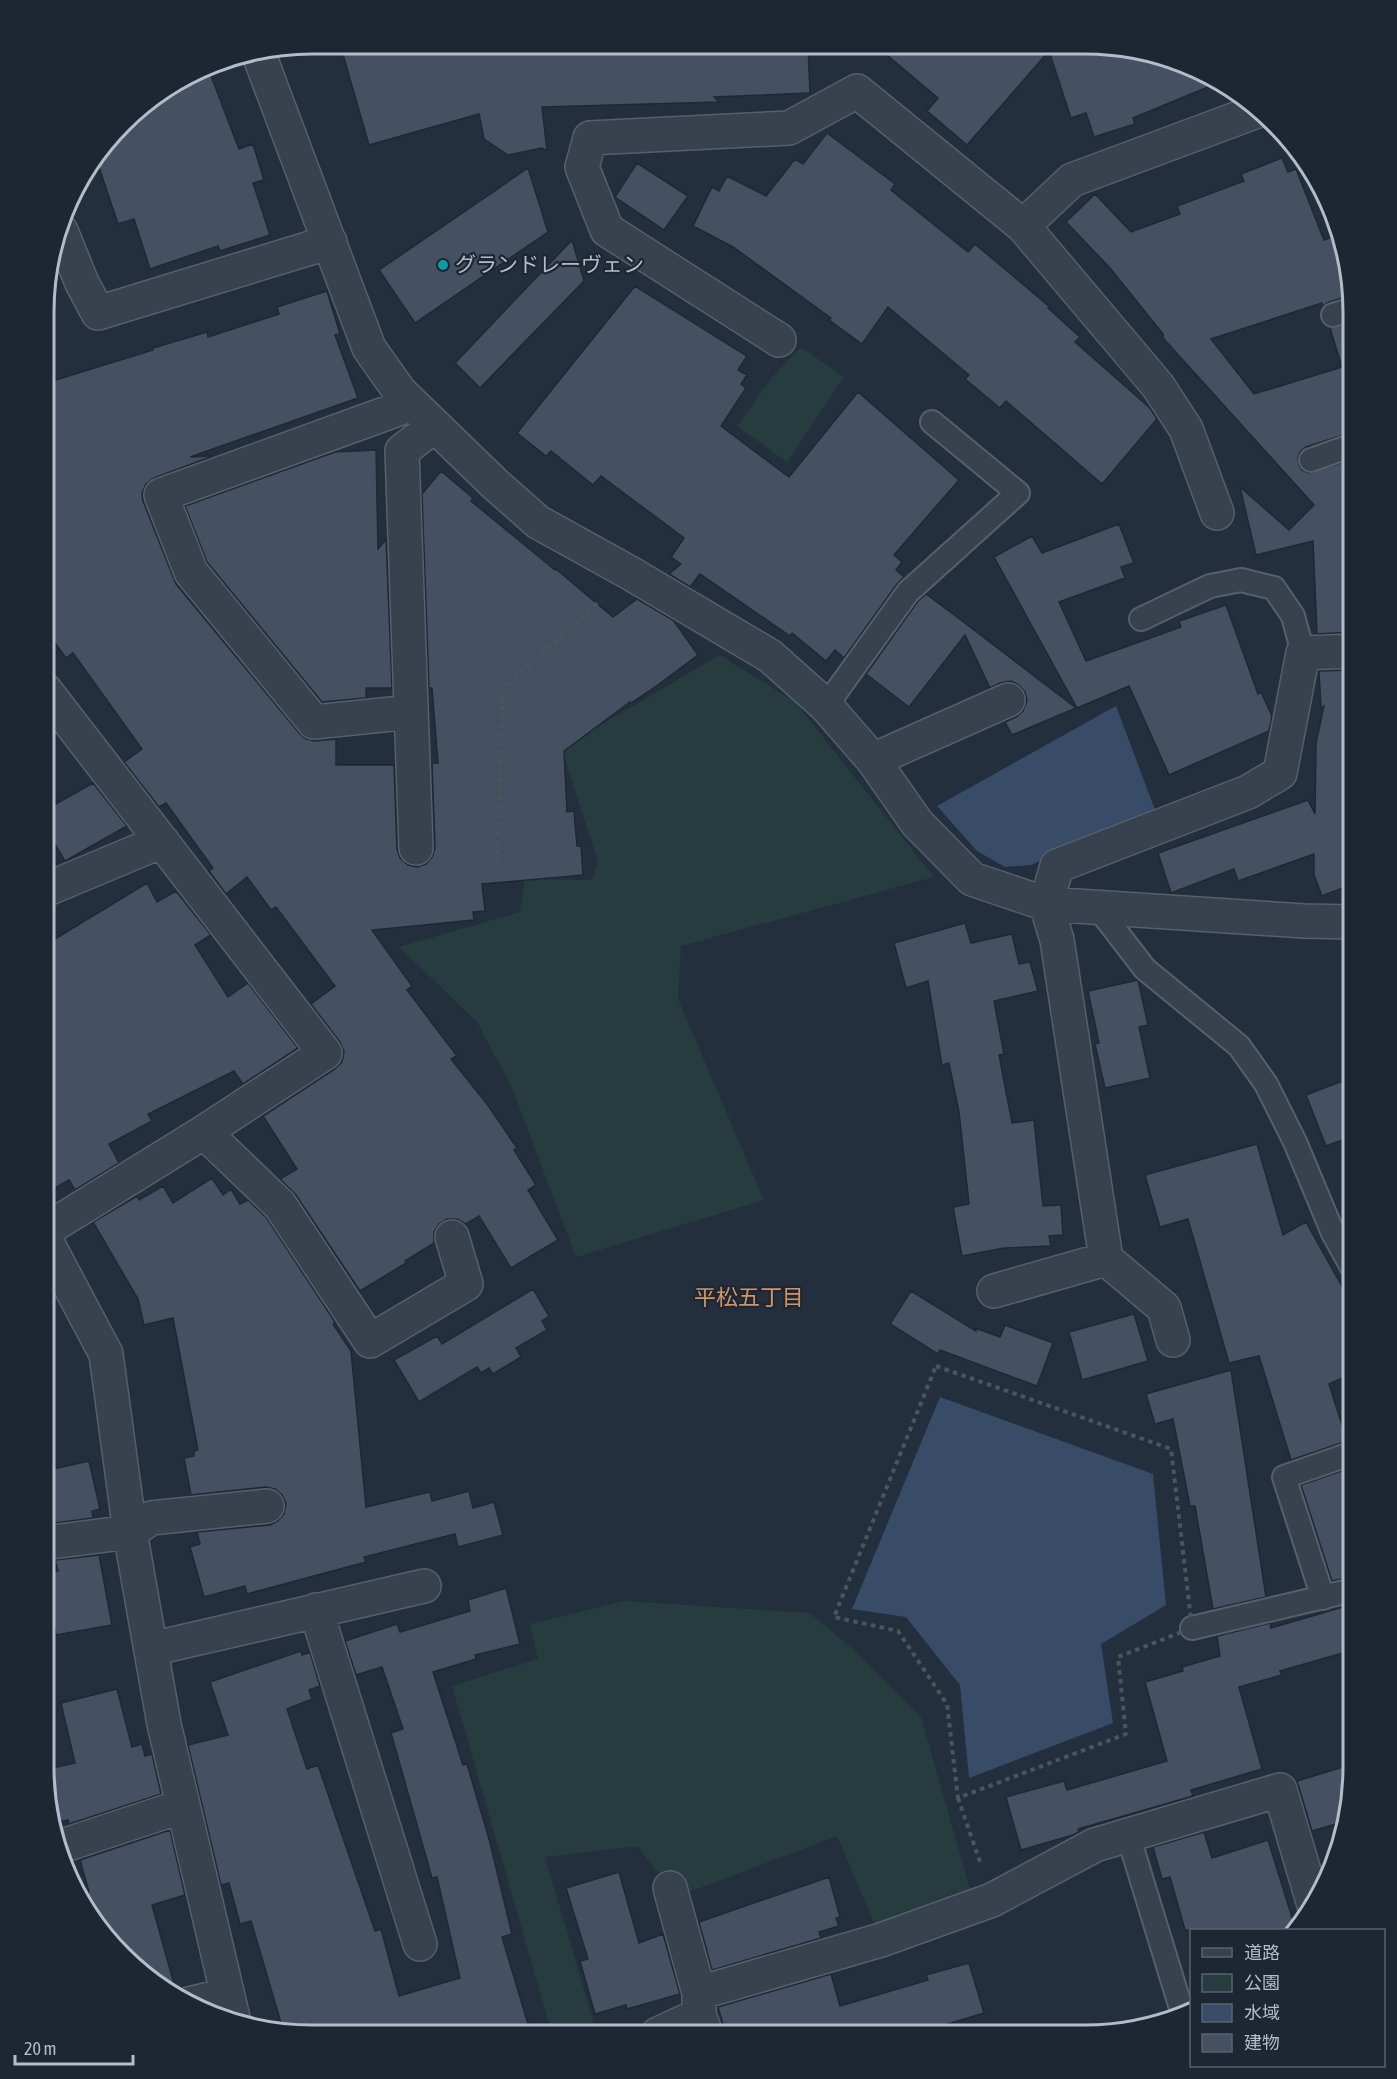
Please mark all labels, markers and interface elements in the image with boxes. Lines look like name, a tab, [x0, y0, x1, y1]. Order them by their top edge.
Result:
place label: グランドレーヴェン	[455, 252, 644, 276]
marker: グランドレーヴェン	[436, 258, 450, 272]
district label: 平松五丁目	[694, 1284, 804, 1310]
legend	[1190, 1929, 1385, 2067]
text: 道路	[1244, 1942, 1280, 1963]
text: 公園	[1244, 1972, 1280, 1993]
text: 水域	[1244, 2002, 1280, 2023]
scale bar	[15, 2028, 134, 2066]
text: 建物	[1244, 2032, 1280, 2053]
text: 20 m	[24, 2038, 56, 2059]

